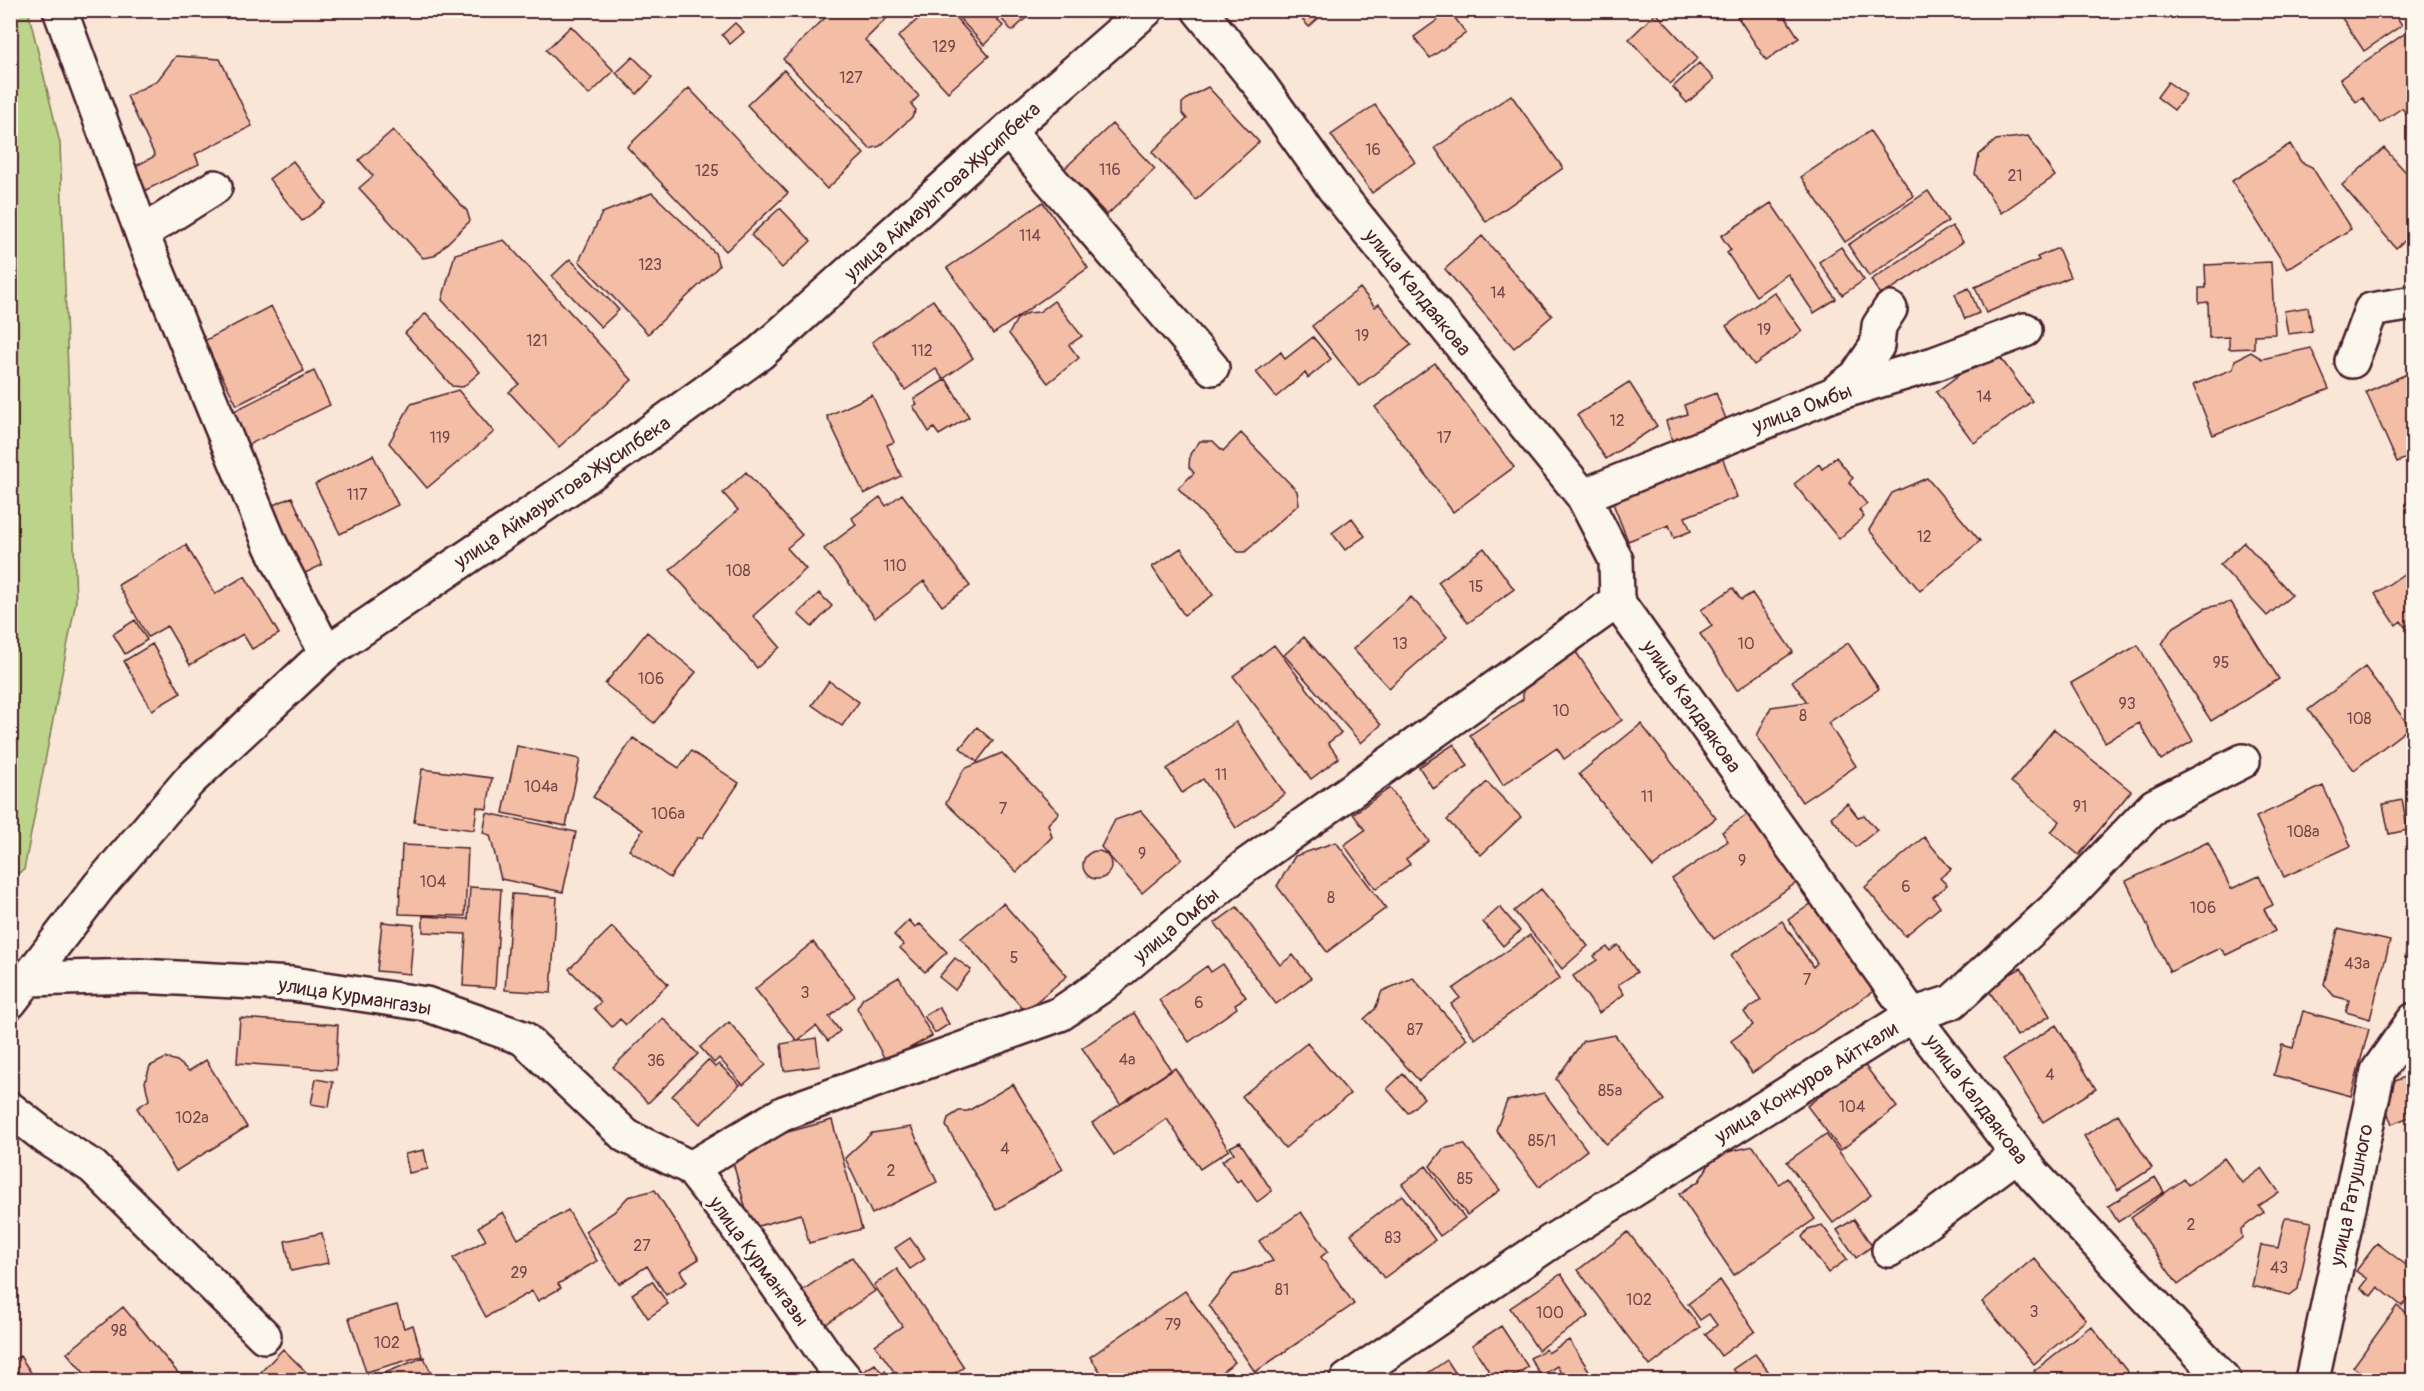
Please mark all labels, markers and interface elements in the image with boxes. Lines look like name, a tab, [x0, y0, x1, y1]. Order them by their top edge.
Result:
house number: 129	[932, 37, 956, 57]
house number: 127	[839, 68, 863, 88]
street label: улица Аймауытова Жусипбека	[838, 97, 1046, 287]
house number: 16	[1365, 140, 1381, 160]
house number: 116	[1099, 160, 1121, 180]
house number: 125	[695, 161, 719, 181]
house number: 21	[2007, 166, 2023, 186]
street label: улица Калдаякова	[1358, 223, 1477, 361]
house number: 114	[1019, 226, 1041, 246]
house number: 123	[638, 255, 662, 275]
house number: 14	[1490, 283, 1506, 303]
house number: 19	[1757, 320, 1771, 340]
house number: 19	[1355, 326, 1369, 346]
house number: 121	[526, 331, 548, 351]
house number: 112	[911, 341, 933, 361]
street label: улица Омбы	[1748, 378, 1855, 439]
house number: 14	[1976, 387, 1992, 407]
street label: улица Аймауытова Жусипбека	[449, 411, 675, 575]
house number: 12	[1609, 411, 1625, 431]
house number: 119	[430, 428, 450, 448]
house number: 17	[1437, 428, 1452, 448]
house number: 117	[347, 485, 368, 505]
house number: 12	[1916, 527, 1932, 547]
house number: 110	[883, 556, 907, 576]
house number: 108	[725, 561, 751, 581]
house number: 15	[1469, 577, 1483, 597]
house number: 13	[1392, 634, 1408, 654]
street label: улица Калдаякова	[1636, 634, 1747, 778]
house number: 10	[1737, 634, 1755, 654]
house number: 95	[2213, 653, 2229, 673]
house number: 106	[638, 669, 664, 689]
house number: 93	[2118, 694, 2136, 714]
house number: 10	[1552, 701, 1570, 721]
house number: 8	[1799, 706, 1807, 726]
house number: 108	[2346, 709, 2372, 729]
house number: 11	[1215, 765, 1227, 785]
house number: 104а	[524, 777, 558, 797]
house number: 11	[1641, 787, 1653, 807]
house number: 91	[2073, 797, 2087, 817]
house number: 7	[999, 799, 1008, 819]
house number: 106а	[651, 804, 685, 824]
house number: 108а	[2287, 822, 2319, 842]
house number: 9	[1138, 844, 1146, 864]
house number: 9	[1738, 851, 1746, 871]
house number: 104	[420, 872, 446, 892]
house number: 6	[1901, 877, 1911, 897]
street label: улица Омбы	[1128, 882, 1224, 969]
house number: 8	[1327, 888, 1335, 908]
house number: 106	[2190, 898, 2216, 918]
house number: 5	[1010, 948, 1018, 968]
house number: 43а	[2344, 954, 2370, 974]
house number: 7	[1803, 970, 1812, 990]
street label: улица Курмангазы	[276, 972, 433, 1021]
house number: 3	[801, 983, 810, 1003]
house number: 6	[1194, 993, 1204, 1013]
street label: улица Конкуров Айткали	[1709, 1016, 1903, 1150]
house number: 87	[1407, 1020, 1424, 1040]
street label: улица Калдаякова	[1919, 1029, 2034, 1169]
house number: 4а	[1119, 1050, 1135, 1070]
house number: 36	[647, 1051, 665, 1071]
house number: 4	[2045, 1065, 2055, 1085]
house number: 85а	[1598, 1081, 1622, 1101]
house number: 104	[1839, 1097, 1865, 1117]
house number: 102а	[175, 1108, 209, 1128]
street label: улица Ратушного	[2324, 1122, 2379, 1269]
house number: 85/1	[1528, 1131, 1556, 1151]
house number: 4	[1000, 1139, 1010, 1159]
house number: 2	[887, 1161, 896, 1181]
house number: 85	[1457, 1169, 1473, 1189]
street label: улица Курмангазы	[702, 1191, 814, 1331]
house number: 2	[2187, 1215, 2196, 1235]
house number: 83	[1385, 1228, 1402, 1248]
house number: 27	[633, 1236, 651, 1256]
house number: 43	[2270, 1258, 2288, 1278]
house number: 29	[510, 1263, 528, 1283]
house number: 81	[1275, 1280, 1289, 1300]
house number: 102	[1626, 1290, 1652, 1310]
house number: 3	[2030, 1302, 2039, 1322]
house number: 100	[1536, 1303, 1564, 1323]
house number: 79	[1165, 1315, 1181, 1335]
house number: 98	[111, 1321, 127, 1341]
house number: 102	[374, 1333, 400, 1353]

